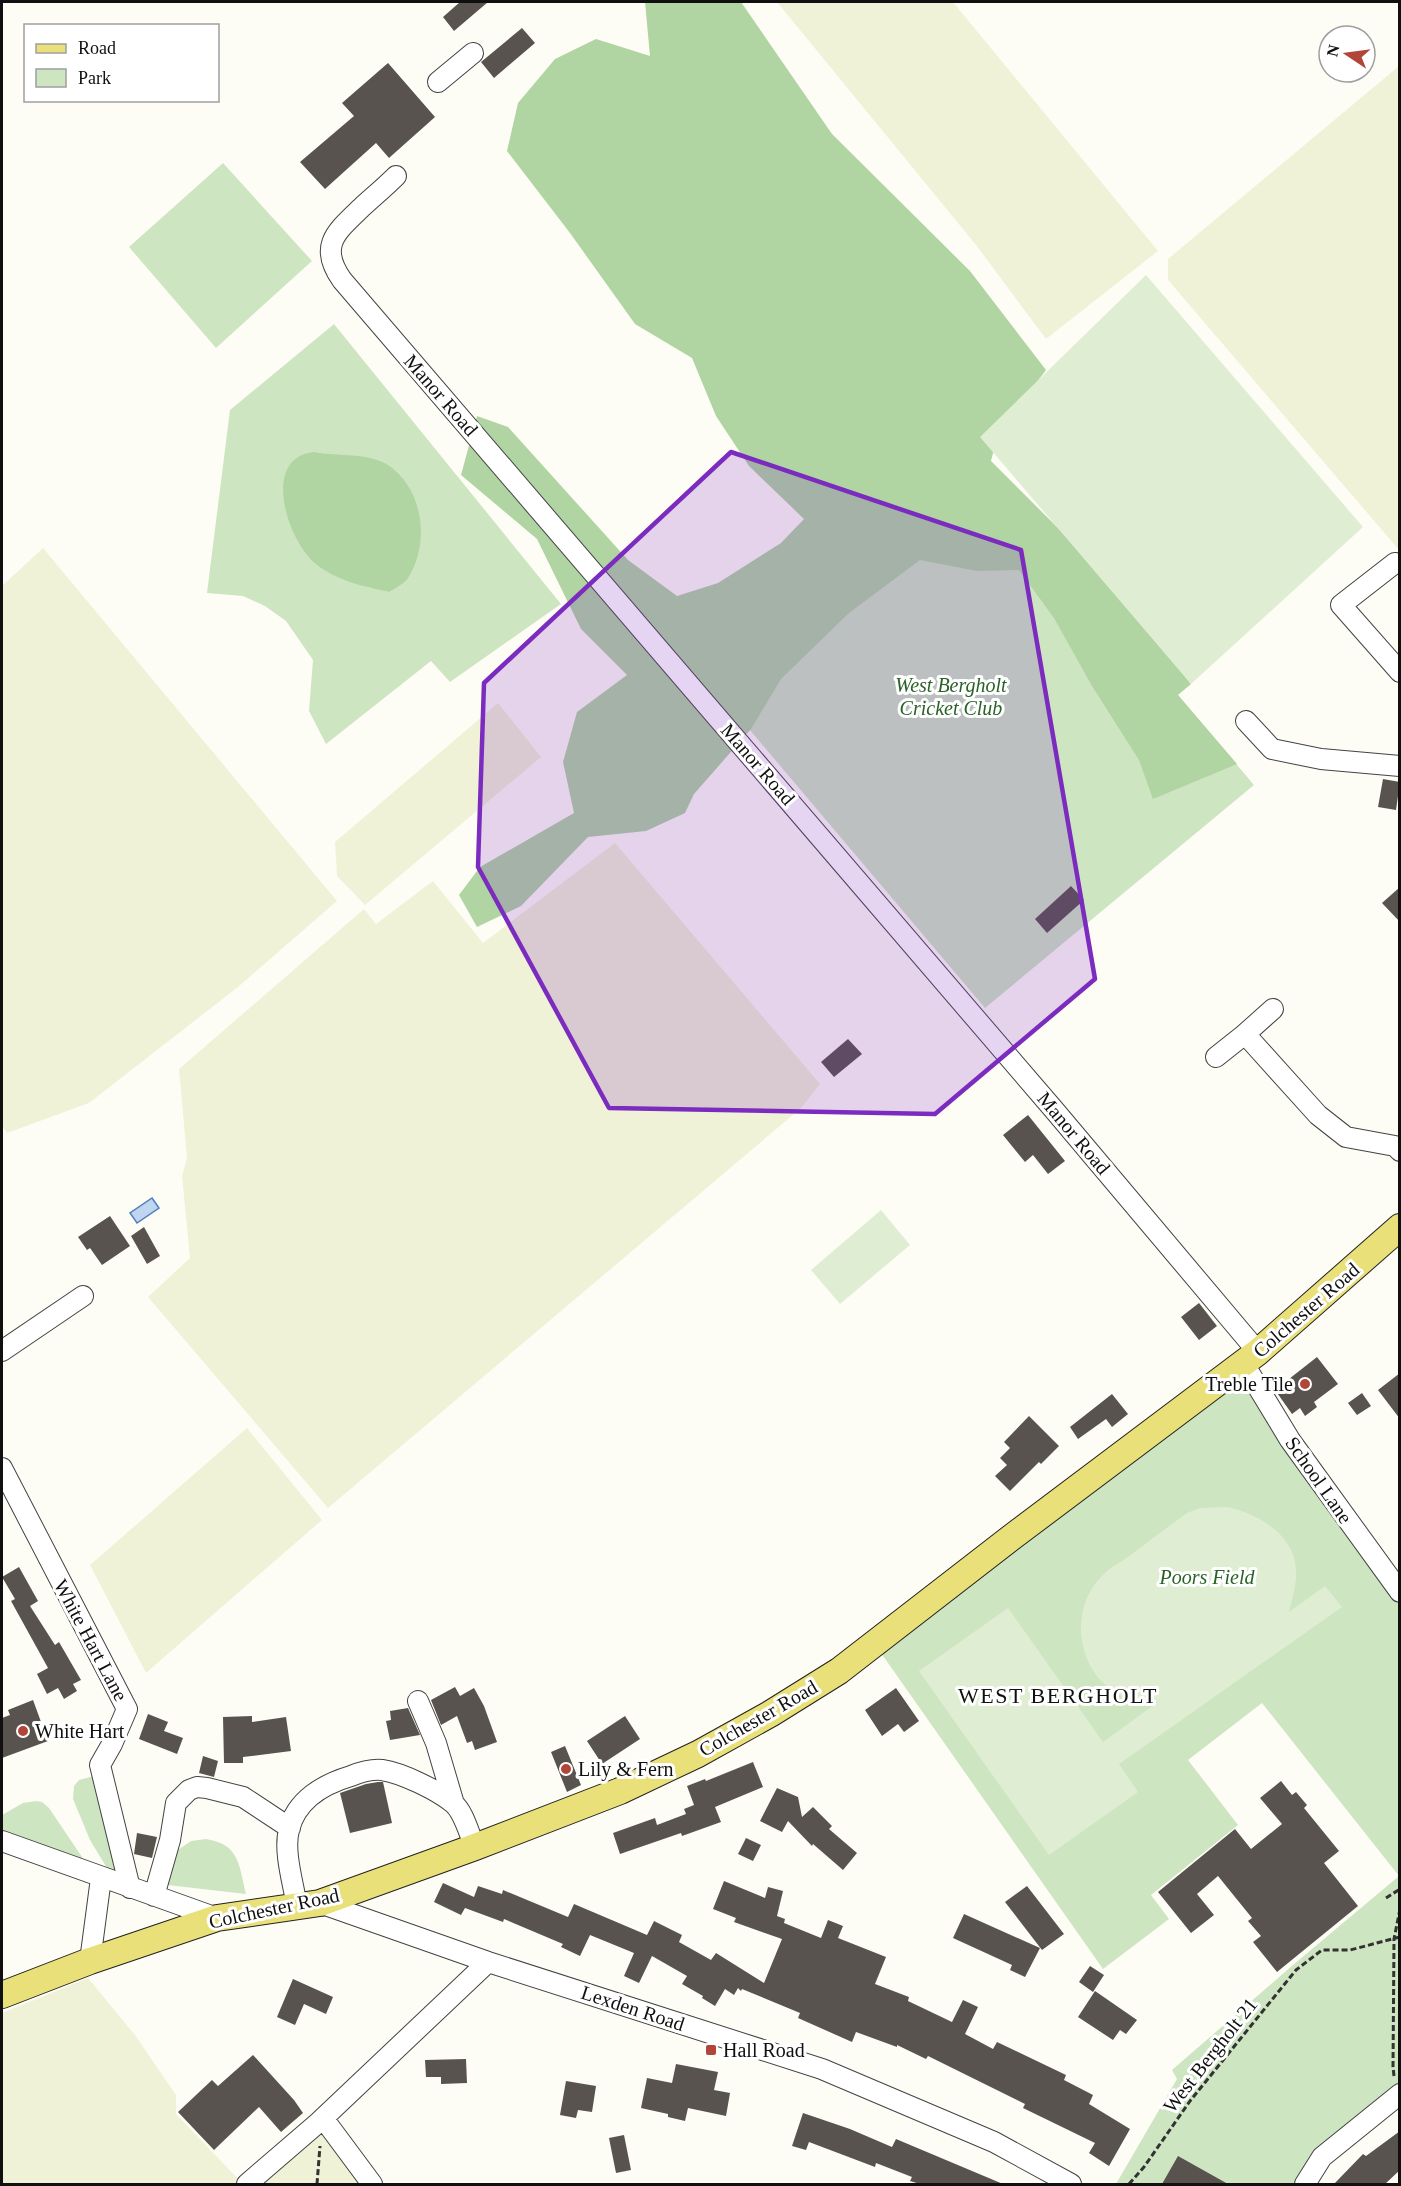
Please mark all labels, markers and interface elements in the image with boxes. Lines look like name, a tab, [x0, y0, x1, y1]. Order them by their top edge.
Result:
legend	[24, 24, 219, 102]
north arrow	[1317, 24, 1377, 84]
text: Road	[78, 38, 116, 58]
text: N	[1323, 43, 1343, 58]
text: Park	[78, 68, 111, 88]
street label: Manor Road	[400, 350, 482, 440]
park label: West Bergholt Cricket Club	[895, 674, 1007, 719]
street label: Manor Road	[717, 719, 799, 809]
street label: Manor Road	[1033, 1087, 1115, 1179]
street label: Colchester Road	[1249, 1258, 1363, 1362]
place label: Treble Tile	[1205, 1373, 1293, 1395]
marker: Treble Tile	[1298, 1377, 1312, 1391]
street label: School Lane	[1281, 1433, 1357, 1528]
park label: Poors Field	[1159, 1566, 1255, 1588]
street label: White Hart Lane	[50, 1576, 132, 1705]
street label: Colchester Road	[695, 1675, 821, 1761]
district label: WEST BERGHOLT	[958, 1683, 1158, 1708]
place label: White Hart	[35, 1720, 125, 1742]
marker: White Hart	[16, 1724, 30, 1738]
place label: Lily & Fern	[578, 1758, 674, 1781]
marker: Lily & Fern	[559, 1762, 573, 1776]
street label: Colchester Road	[207, 1883, 341, 1933]
street label: Lexden Road	[579, 1981, 687, 2035]
street label: West Bergholt 21	[1159, 1993, 1262, 2117]
place label: Hall Road	[723, 2039, 805, 2061]
marker: Hall Road	[704, 2043, 718, 2057]

